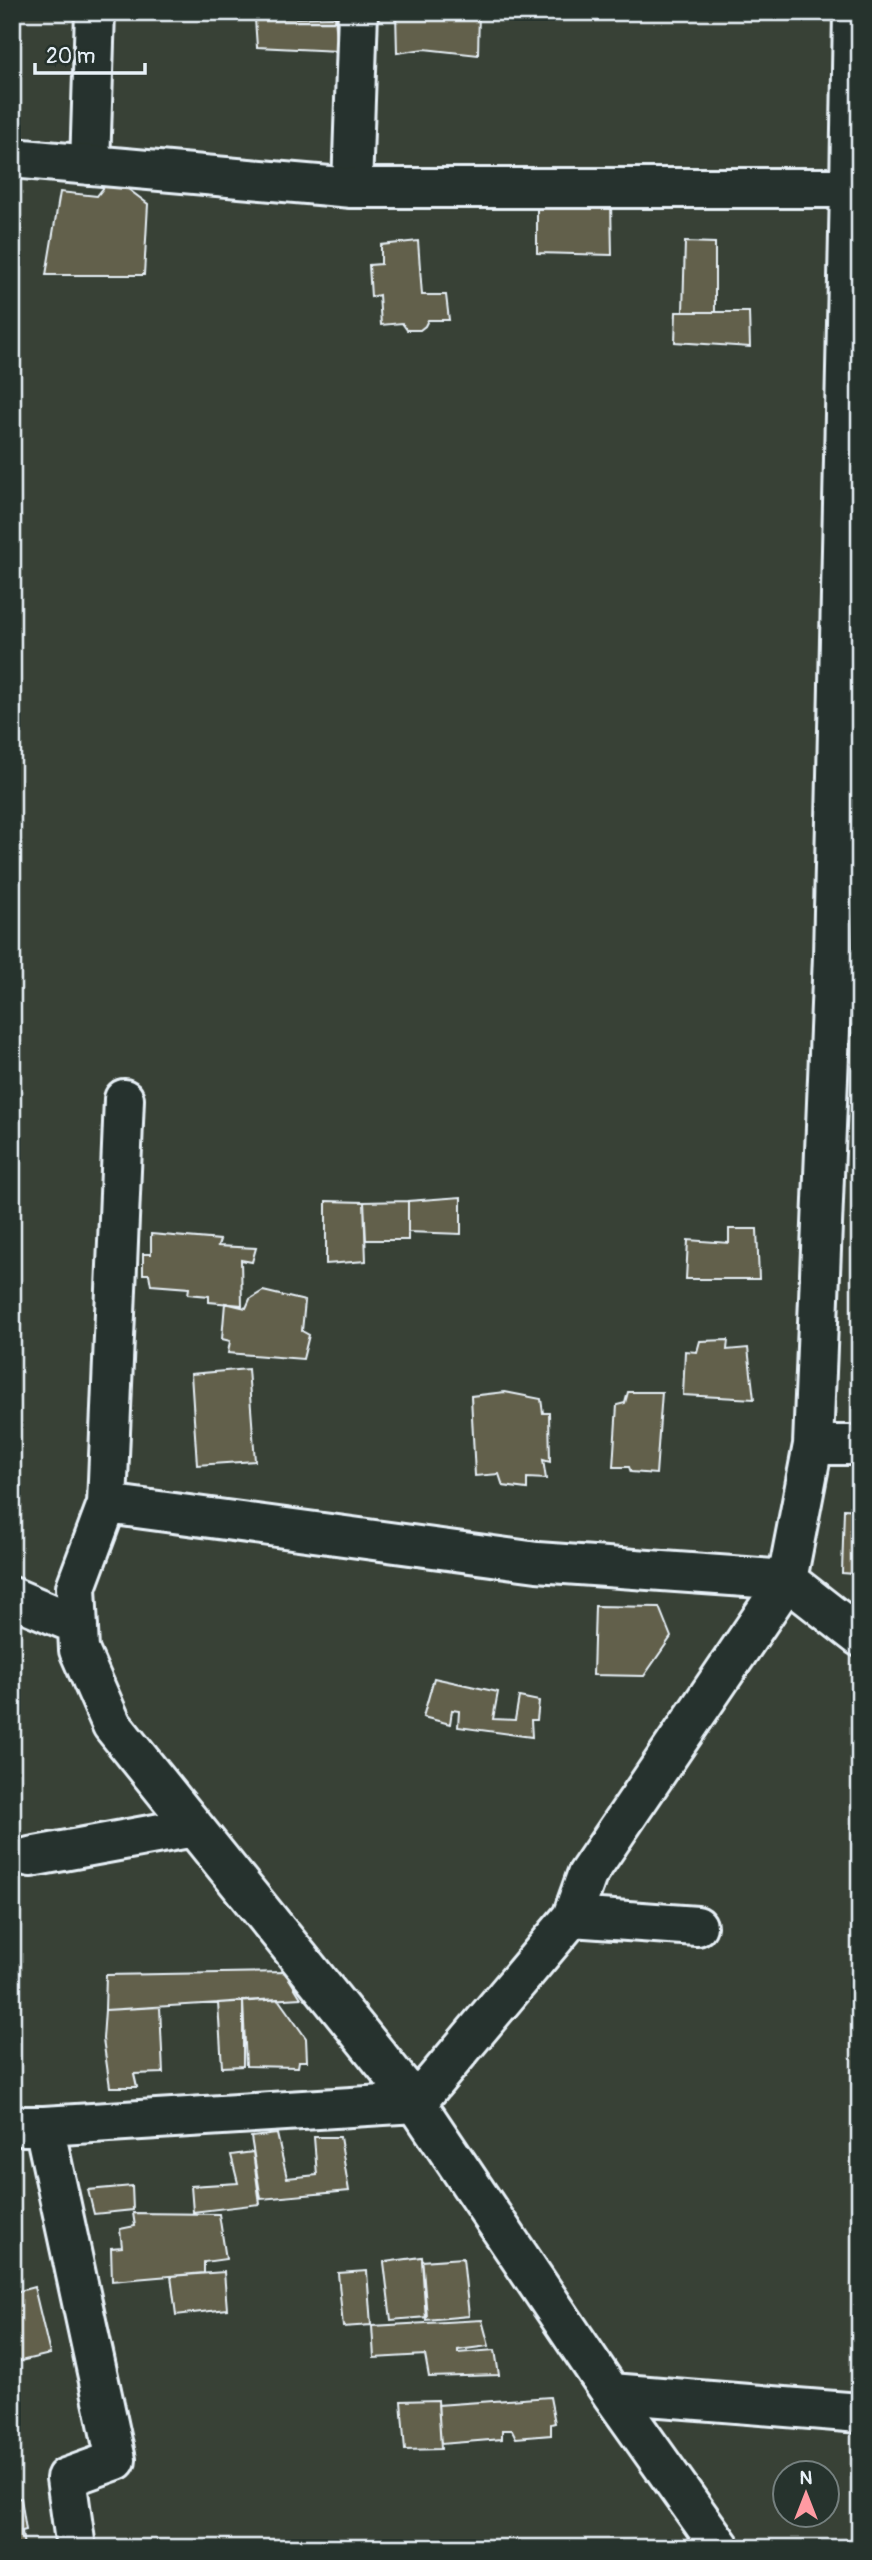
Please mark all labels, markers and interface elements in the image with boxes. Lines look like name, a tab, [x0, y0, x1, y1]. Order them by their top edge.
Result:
scale bar	[35, 32, 145, 76]
text: 20 m	[46, 43, 95, 70]
north arrow	[770, 2458, 840, 2528]
text: N	[800, 2466, 813, 2490]

